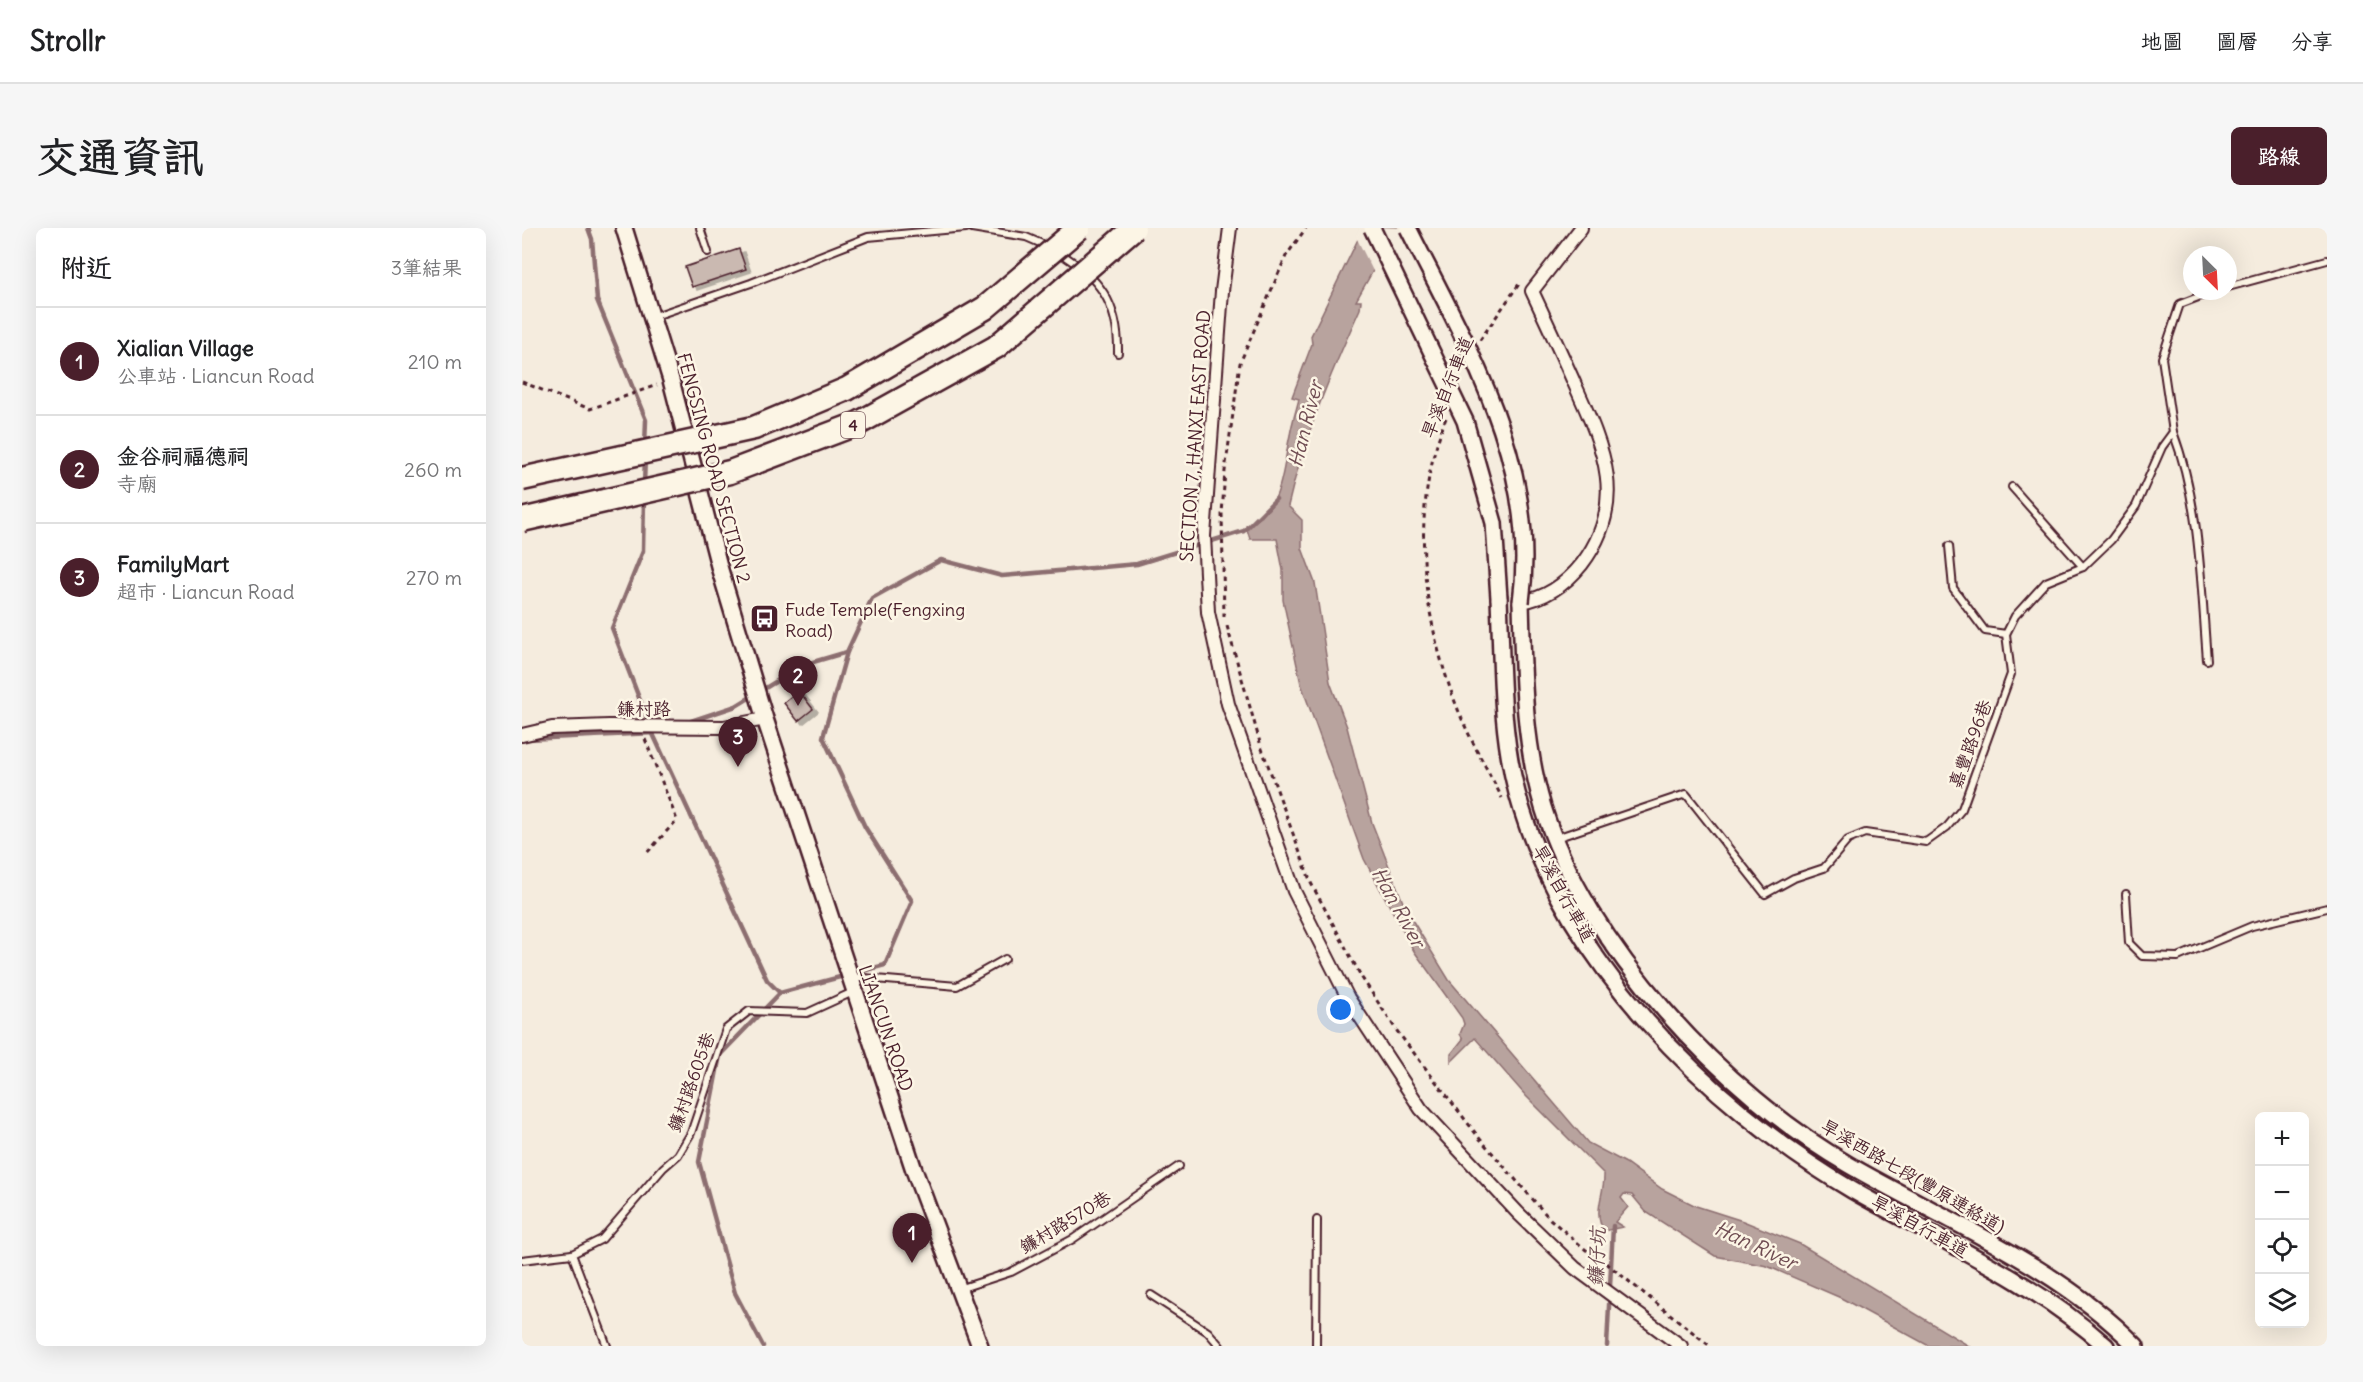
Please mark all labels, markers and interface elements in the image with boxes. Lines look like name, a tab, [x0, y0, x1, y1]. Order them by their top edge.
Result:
text: Strollr	[30, 23, 105, 59]
text: 地圖	[2141, 28, 2183, 55]
text: 圖層	[2216, 28, 2258, 55]
text: 分享	[2291, 28, 2333, 55]
button: 路線	[2231, 127, 2327, 185]
text: 交通資訊	[36, 131, 204, 183]
north arrow	[2183, 246, 2237, 300]
text: 附近	[60, 251, 112, 284]
text: 3筆結果	[391, 255, 462, 280]
street label: SECTION 7, HANXI EAST ROAD	[1175, 309, 1215, 563]
street label: 旱溪自行車道	[1416, 333, 1478, 441]
text: Xialian Village	[117, 334, 254, 362]
text: 1	[76, 349, 83, 374]
text: 210 m	[408, 349, 462, 374]
street label: FENGSING ROAD SECTION 2	[672, 350, 756, 586]
text: 公車站 · Liancun Road	[117, 363, 314, 388]
water label: Han River	[1282, 376, 1328, 470]
road number: 4	[841, 412, 865, 438]
text: 金谷祠福德祠	[117, 442, 249, 470]
text: 2	[74, 457, 85, 482]
text: 260 m	[404, 457, 462, 482]
text: 寺廟	[117, 471, 157, 496]
text: FamilyMart	[117, 550, 229, 578]
text: 3	[74, 565, 85, 590]
text: 270 m	[406, 565, 462, 590]
text: 超市 · Liancun Road	[117, 579, 294, 604]
place label: Fude Temple(Fengxing Road)	[785, 598, 965, 642]
bus stop icon: Fude Temple(Fengxing Road)	[748, 603, 780, 635]
pin: 2	[778, 656, 818, 706]
street label: 嘉豐路96巷	[1943, 696, 1997, 792]
street label: 鎌村路	[617, 697, 671, 720]
pin: 3	[718, 718, 758, 767]
street label: 旱溪自行車道	[1528, 840, 1600, 946]
water label: Han River	[1367, 862, 1433, 954]
street label: LIANCUN ROAD	[854, 962, 918, 1094]
your location	[1326, 995, 1355, 1024]
street label: 鐮村路605巷	[662, 1029, 720, 1135]
map controls	[2255, 1112, 2309, 1328]
button: +	[2255, 1112, 2309, 1166]
street label: 旱溪西路七段(豐原連絡道)	[1817, 1114, 2009, 1238]
button: −	[2255, 1166, 2309, 1220]
street label: 鐮村路570巷	[1015, 1186, 1115, 1258]
street label: 旱溪自行車道	[1867, 1190, 1973, 1262]
pin: 1	[892, 1214, 932, 1263]
water label: Han River	[1711, 1215, 1804, 1276]
button: locate	[2255, 1220, 2309, 1274]
water label: 鐮仔坑	[1582, 1224, 1610, 1288]
button: layers	[2255, 1274, 2309, 1328]

